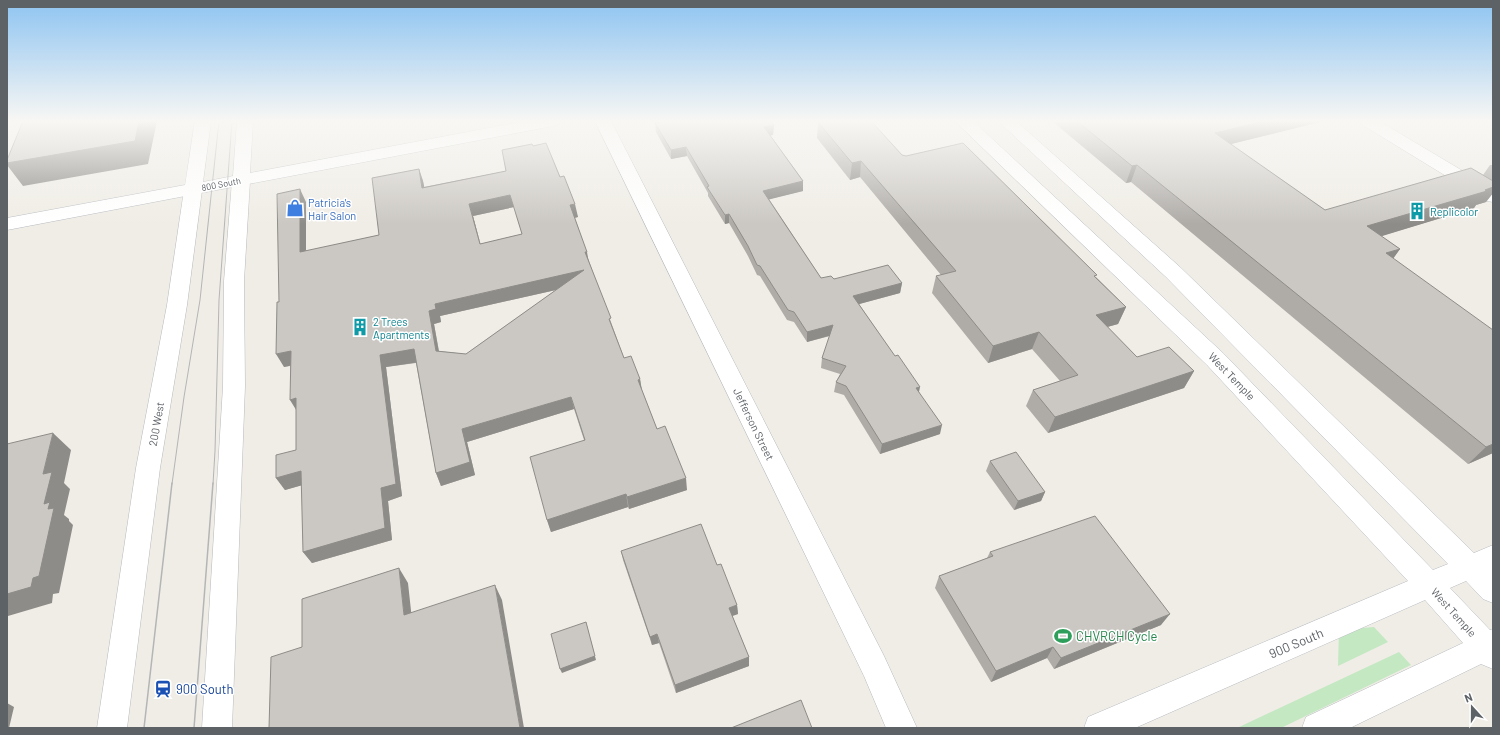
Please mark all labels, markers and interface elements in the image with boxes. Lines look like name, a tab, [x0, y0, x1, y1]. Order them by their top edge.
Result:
street label: 800 South	[200, 175, 242, 193]
place label: Patricia's Hair Salon	[308, 196, 356, 222]
shop icon: Patricia's Hair Salon	[285, 198, 305, 218]
building icon: Replicolor	[1407, 201, 1427, 221]
place label: Replicolor	[1430, 205, 1478, 218]
place label: 2 Trees Apartments	[373, 315, 430, 341]
building icon: 2 Trees Apartments	[350, 317, 370, 337]
street label: West Temple	[1206, 349, 1258, 403]
street label: Jefferson Street	[731, 386, 777, 462]
street label: 200 West	[146, 401, 166, 447]
street label: West Temple	[1429, 585, 1479, 639]
street label: 900 South	[1266, 624, 1326, 662]
sports icon: CHVRCH Cycle	[1053, 626, 1073, 646]
place label: CHVRCH Cycle	[1076, 628, 1157, 644]
station icon: 900 South	[153, 679, 173, 699]
place label: 900 South	[176, 681, 233, 697]
north arrow	[1452, 687, 1492, 727]
text: N	[1462, 690, 1474, 705]

